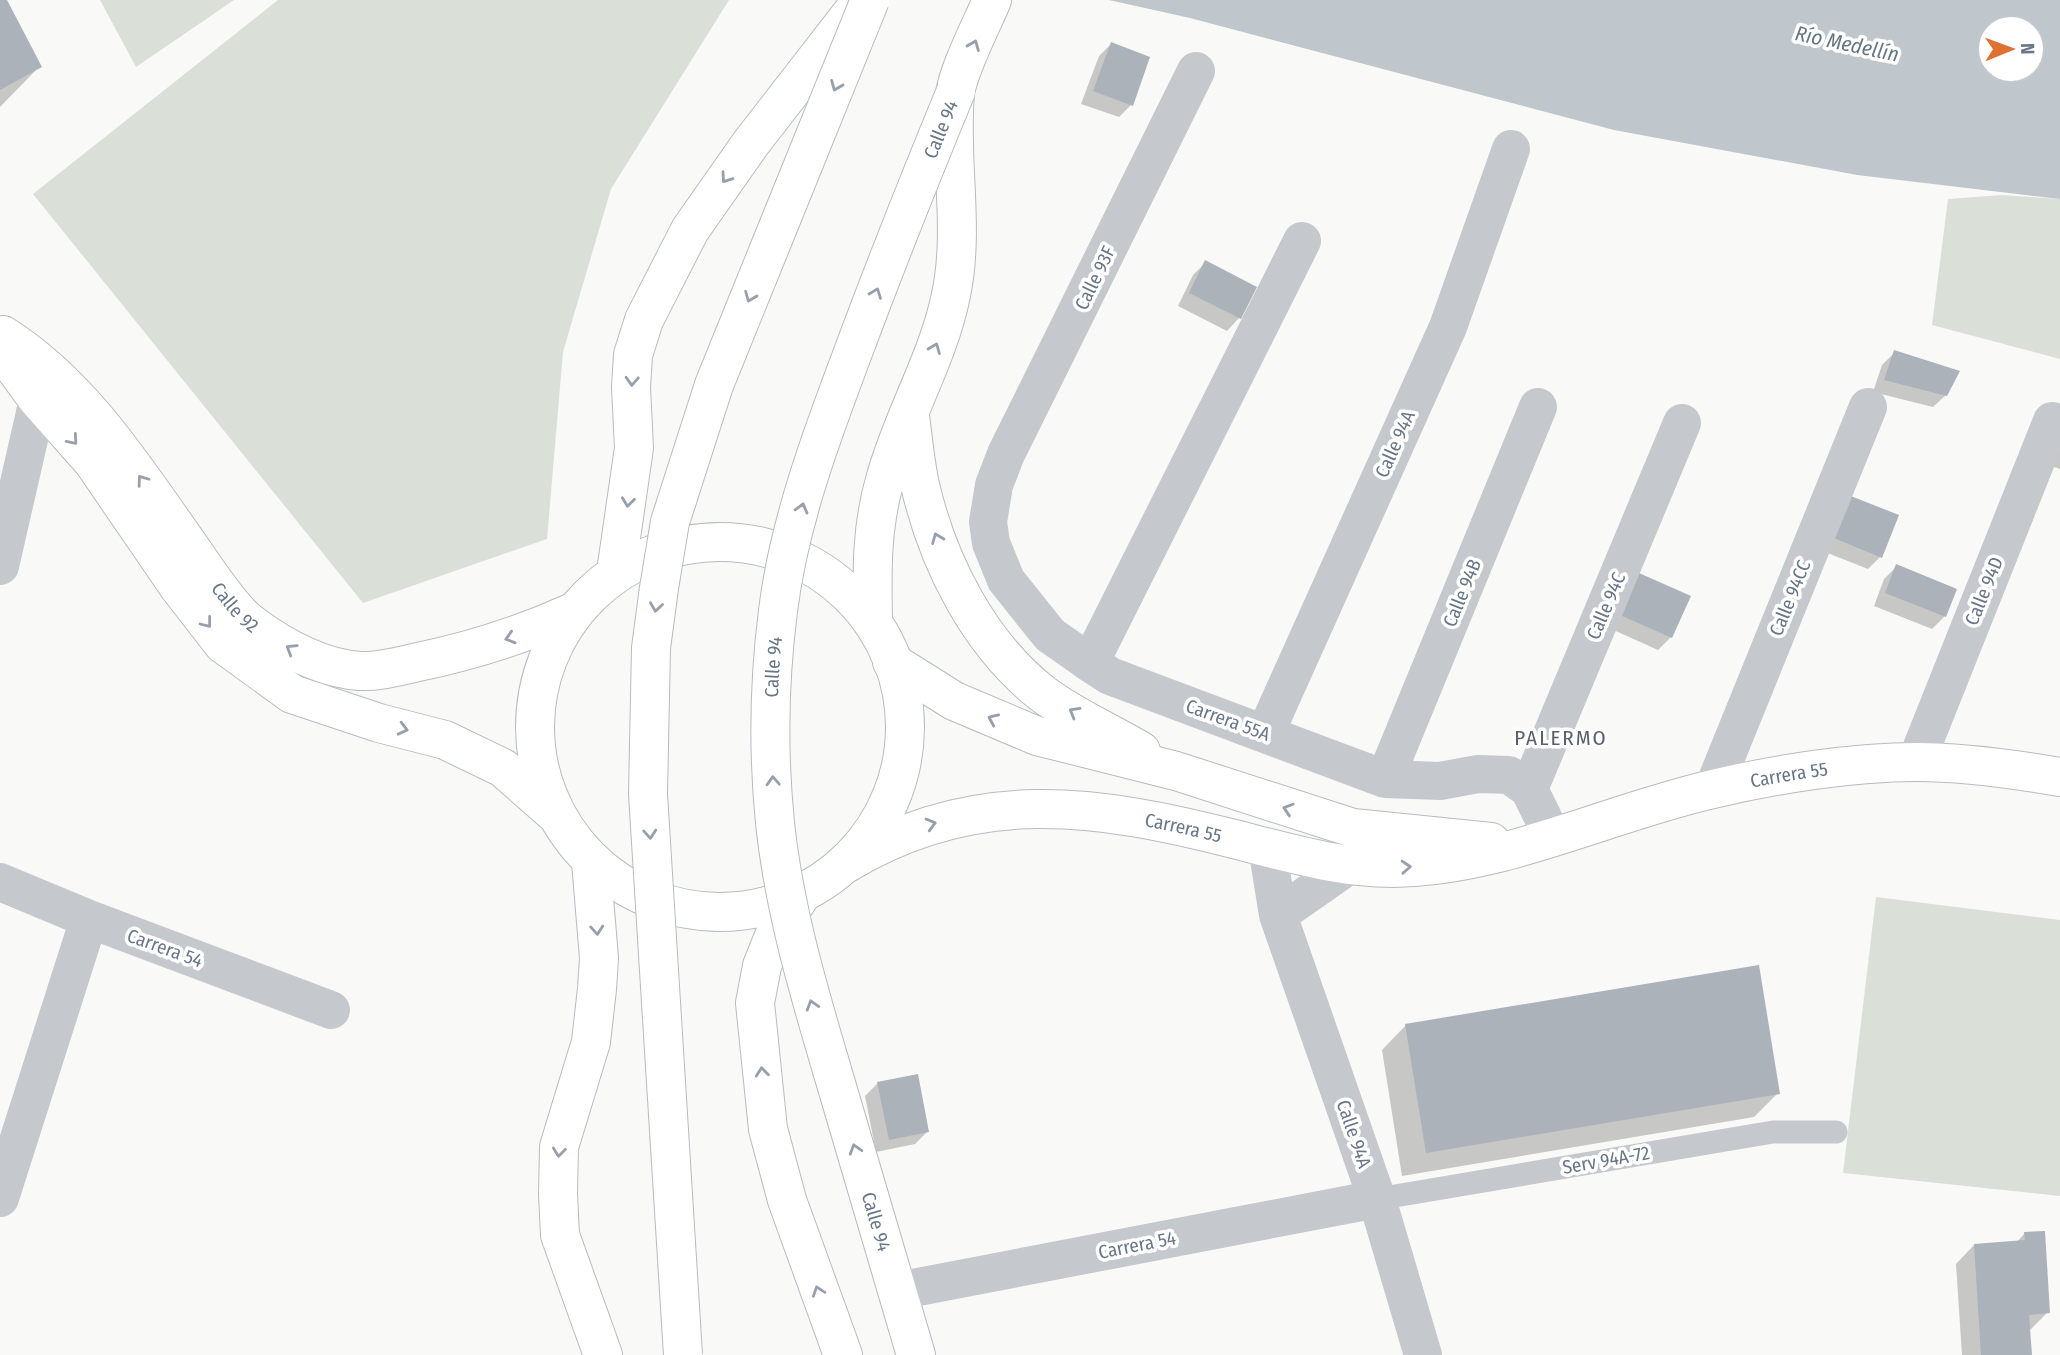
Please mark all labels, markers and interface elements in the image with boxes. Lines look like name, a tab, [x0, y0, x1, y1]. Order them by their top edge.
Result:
north arrow	[1976, 14, 2046, 84]
water label: Río Medellín	[1793, 20, 1901, 68]
one-way arrow	[965, 40, 979, 52]
text: N	[2016, 43, 2039, 55]
one-way arrow	[830, 79, 844, 91]
street label: Calle 94	[918, 97, 963, 162]
one-way arrow	[722, 170, 734, 183]
street label: Calle 93F	[1070, 242, 1120, 314]
one-way arrow	[867, 287, 881, 299]
one-way arrow	[744, 289, 758, 302]
one-way arrow	[926, 342, 940, 354]
one-way arrow	[624, 376, 639, 387]
street label: Calle 94A	[1370, 407, 1420, 481]
one-way arrow	[65, 431, 77, 444]
one-way arrow	[138, 475, 150, 488]
one-way arrow	[620, 496, 635, 508]
one-way arrow	[794, 502, 808, 514]
one-way arrow	[932, 532, 946, 544]
street label: Calle 94D	[1960, 553, 2008, 629]
street label: Calle 94B	[1438, 556, 1486, 630]
street label: Calle 94CC	[1764, 556, 1816, 639]
street label: Calle 94C	[1582, 569, 1630, 643]
street label: Calle 92	[207, 578, 263, 637]
one-way arrow	[649, 601, 664, 613]
one-way arrow	[199, 615, 212, 628]
one-way arrow	[505, 630, 517, 645]
street label: Calle 94	[759, 636, 786, 698]
one-way arrow	[286, 644, 299, 657]
street label: Carrera 55A	[1183, 694, 1273, 746]
one-way arrow	[1069, 707, 1082, 720]
one-way arrow	[987, 713, 999, 727]
one-way arrow	[397, 721, 409, 735]
district label: PALERMO	[1514, 725, 1608, 751]
street label: Carrera 55	[1748, 757, 1829, 792]
one-way arrow	[766, 775, 781, 786]
one-way arrow	[1282, 803, 1294, 817]
street label: Carrera 55	[1143, 808, 1224, 847]
one-way arrow	[925, 818, 937, 832]
one-way arrow	[642, 829, 657, 840]
one-way arrow	[1401, 860, 1412, 875]
street label: Carrera 54	[124, 924, 206, 972]
one-way arrow	[589, 924, 604, 935]
one-way arrow	[806, 999, 820, 1011]
one-way arrow	[754, 1066, 769, 1078]
street label: Calle 94A	[1332, 1097, 1376, 1171]
street label: Serv 94A-72	[1561, 1141, 1651, 1179]
one-way arrow	[849, 1143, 864, 1155]
one-way arrow	[552, 1146, 567, 1158]
street label: Calle 94	[857, 1189, 896, 1254]
street label: Carrera 54	[1096, 1226, 1178, 1264]
one-way arrow	[812, 1286, 826, 1298]

